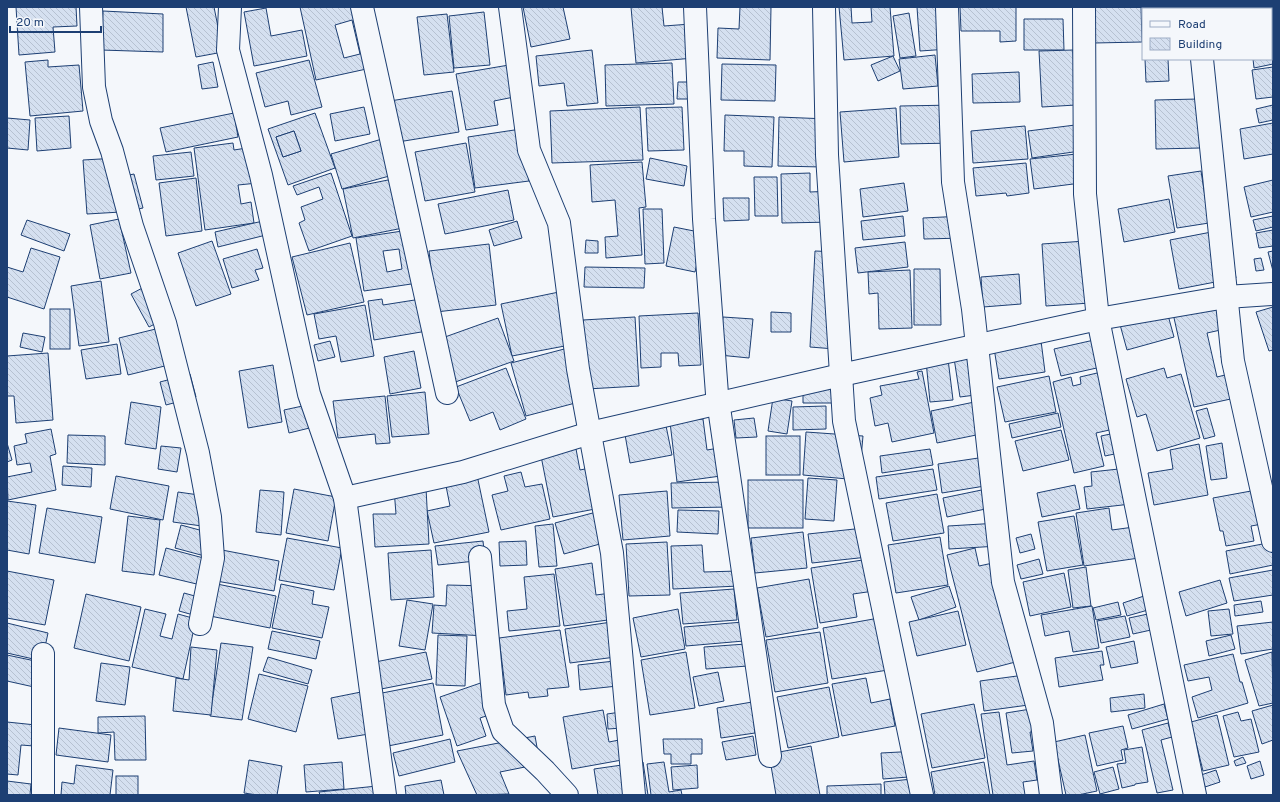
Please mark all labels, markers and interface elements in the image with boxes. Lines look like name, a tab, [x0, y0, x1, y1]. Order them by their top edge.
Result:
scale bar	[10, 8, 101, 34]
legend	[1142, 8, 1272, 60]
text: 20 m	[16, 15, 44, 31]
text: Road	[1178, 17, 1206, 33]
text: Building	[1178, 37, 1222, 53]

